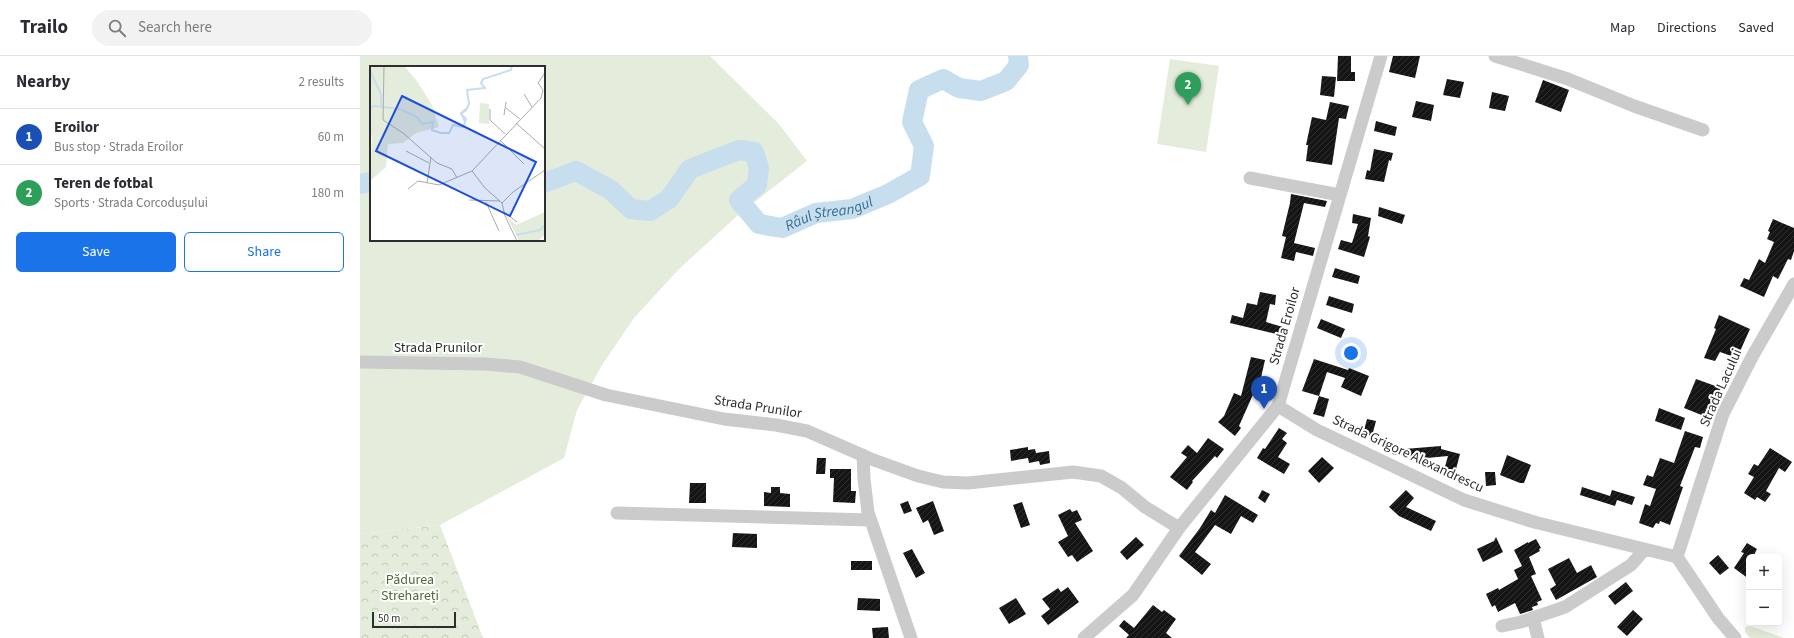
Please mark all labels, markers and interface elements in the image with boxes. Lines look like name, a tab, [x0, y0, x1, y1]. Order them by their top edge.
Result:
search box	[92, 10, 372, 46]
text: Trailo	[20, 14, 68, 41]
icon: search	[106, 17, 128, 39]
text: Search here	[138, 17, 212, 38]
text: Map	[1610, 18, 1635, 38]
text: Directions	[1657, 18, 1716, 38]
text: Saved	[1738, 18, 1774, 38]
inset map	[370, 66, 545, 241]
text: Nearby	[16, 70, 70, 94]
pin: 2	[1175, 72, 1201, 105]
text: 2 results	[299, 73, 344, 91]
text: Eroilor	[54, 117, 99, 138]
text: 1	[26, 128, 32, 146]
text: 60 m	[318, 128, 344, 146]
text: Bus stop · Strada Eroilor	[54, 138, 183, 156]
text: Teren de fotbal	[54, 173, 153, 194]
text: 2	[26, 184, 32, 202]
text: 180 m	[311, 184, 344, 202]
water label: Râul Ștreangul	[782, 191, 876, 236]
text: Sports · Strada Corcodușului	[54, 194, 208, 212]
button: Save	[16, 232, 176, 272]
button: Share	[184, 232, 344, 272]
street label: Strada Eroilor	[1264, 285, 1306, 367]
street label: Strada Prunilor	[394, 338, 482, 358]
your location	[1341, 343, 1361, 363]
street label: Strada Lacului	[1695, 346, 1747, 430]
pin: 1	[1251, 376, 1277, 409]
street label: Strada Prunilor	[713, 390, 803, 424]
street label: Strada Grigore Alexandrescu	[1329, 410, 1487, 498]
map controls	[1746, 554, 1782, 626]
button: +	[1746, 554, 1782, 590]
park label: Pădurea Strehareți	[381, 570, 439, 606]
button: −	[1746, 590, 1782, 626]
scale bar	[372, 610, 456, 629]
text: 50 m	[378, 611, 400, 626]

